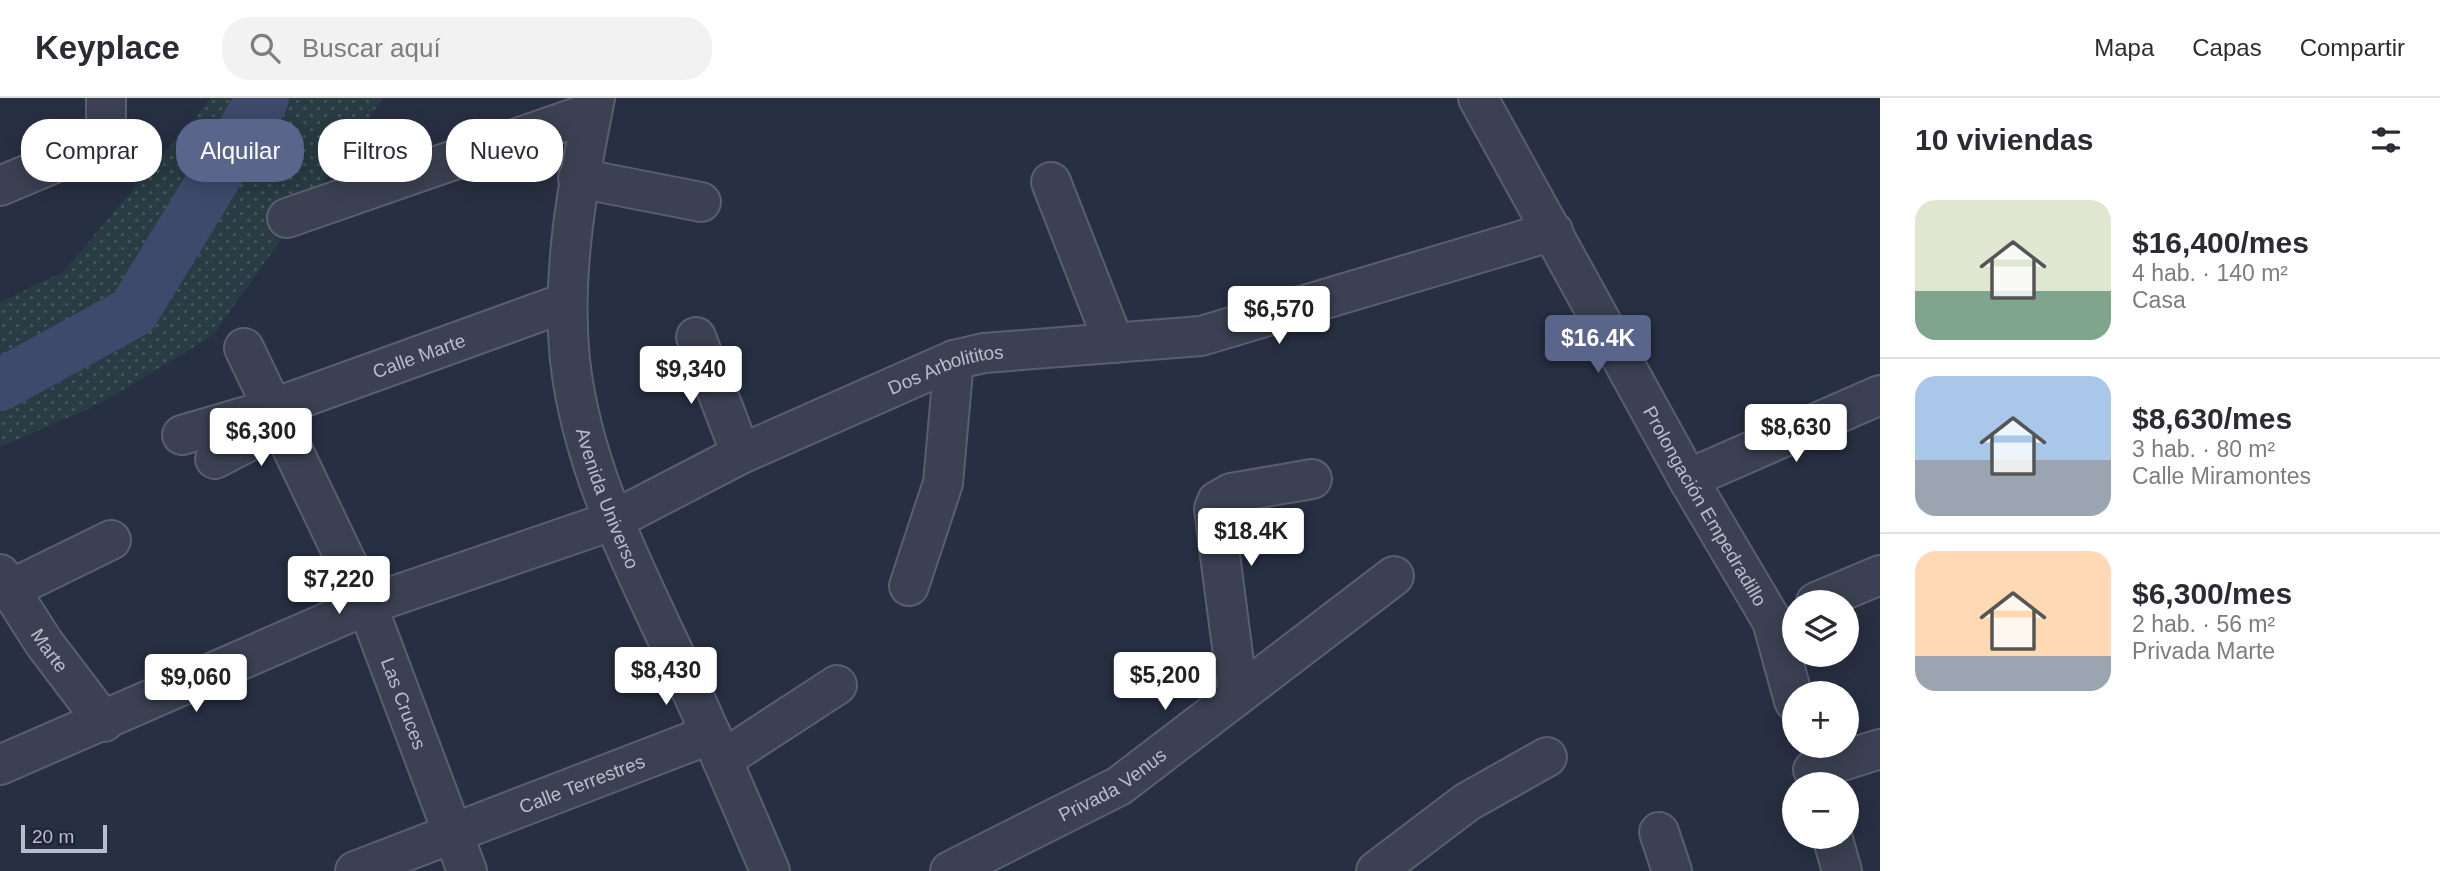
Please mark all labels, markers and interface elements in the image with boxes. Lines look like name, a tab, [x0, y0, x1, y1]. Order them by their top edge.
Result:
search box	[222, 17, 712, 80]
text: Keyplace	[35, 29, 180, 66]
icon: search	[246, 29, 284, 67]
text: Buscar aquí	[302, 33, 441, 63]
text: Mapa	[2094, 34, 2154, 61]
text: Capas	[2192, 34, 2262, 61]
text: Compartir	[2300, 34, 2405, 61]
chip: Comprar	[21, 119, 162, 182]
chip: Alquilar	[176, 119, 304, 182]
chip: Filtros	[318, 119, 432, 182]
chip: Nuevo	[446, 119, 563, 182]
icon: filters	[2367, 121, 2405, 159]
text: 10 viviendas	[1915, 123, 2093, 156]
text: $16,400/mes	[2132, 226, 2309, 259]
icon: home	[1971, 228, 2055, 312]
text: 4 hab. · 140 m²	[2132, 260, 2288, 286]
pin: $6,570	[1222, 286, 1336, 346]
text: Casa	[2132, 287, 2186, 313]
text: $6,570	[1244, 296, 1314, 322]
pin: $16.4K	[1541, 316, 1655, 375]
text: $16.4K	[1561, 325, 1635, 351]
street label: Calle Marte	[370, 329, 468, 382]
street label: Dos Arbolititos	[885, 341, 1004, 398]
pin: $9,340	[634, 346, 748, 406]
text: $9,340	[656, 356, 726, 382]
street label: Prolongación Empedradillo	[1639, 402, 1771, 610]
text: $8,630/mes	[2132, 402, 2292, 435]
pin: $8,630	[1739, 404, 1853, 464]
icon: home	[1971, 404, 2055, 488]
pin: $6,300	[204, 408, 318, 468]
text: $8,630	[1761, 414, 1831, 440]
text: $6,300	[226, 418, 296, 444]
street label: Avenida Universo	[572, 426, 644, 572]
text: 3 hab. · 80 m²	[2132, 436, 2275, 462]
text: Calle Miramontes	[2132, 463, 2311, 489]
pin: $18.4K	[1194, 508, 1308, 568]
text: $18.4K	[1214, 518, 1288, 544]
pin: $7,220	[282, 556, 396, 616]
text: $7,220	[304, 566, 374, 592]
text: $6,300/mes	[2132, 577, 2292, 610]
icon: home	[1971, 579, 2055, 663]
map controls	[1782, 590, 1859, 849]
button: layers	[1782, 590, 1859, 667]
text: 2 hab. · 56 m²	[2132, 611, 2275, 637]
street label: Marte	[27, 625, 73, 676]
text: Privada Marte	[2132, 638, 2275, 664]
pin: $8,430	[609, 648, 723, 707]
pin: $5,200	[1108, 652, 1222, 712]
pin: $9,060	[139, 654, 253, 714]
street label: Las Cruces	[377, 655, 431, 752]
text: $8,430	[631, 657, 701, 683]
text: $5,200	[1130, 662, 1200, 688]
text: $9,060	[161, 664, 231, 690]
button: +	[1782, 681, 1859, 758]
street label: Privada Venus	[1055, 744, 1170, 825]
street label: Calle Terrestres	[516, 750, 648, 817]
button: −	[1782, 772, 1859, 849]
scale bar	[21, 822, 107, 854]
text: 20 m	[32, 826, 74, 847]

